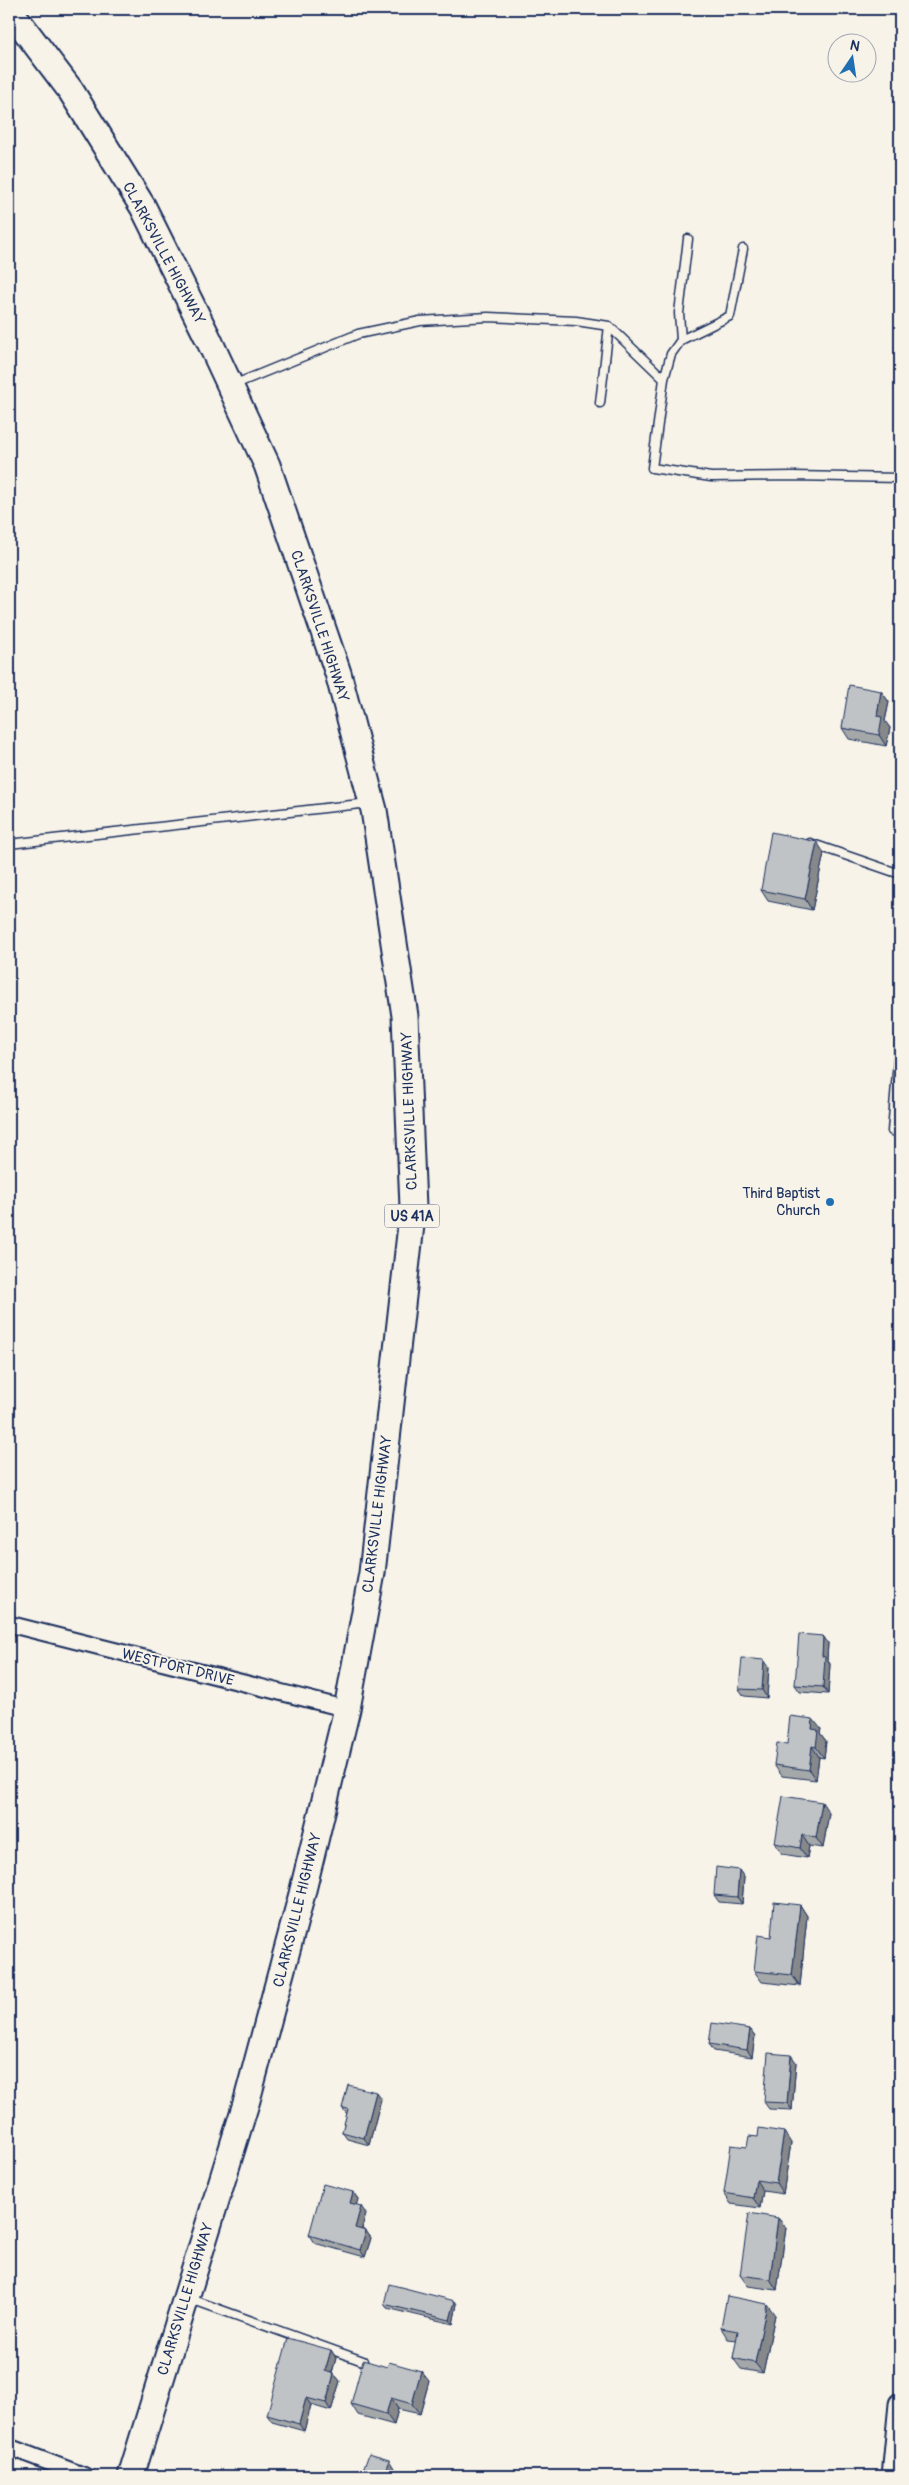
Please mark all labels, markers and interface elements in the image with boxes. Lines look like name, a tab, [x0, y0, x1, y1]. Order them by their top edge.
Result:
north arrow	[826, 32, 876, 82]
text: N	[848, 36, 861, 55]
street label: CLARKSVILLE HIGHWAY	[118, 179, 209, 328]
street label: CLARKSVILLE HIGHWAY	[286, 548, 353, 705]
street label: CLARKSVILLE HIGHWAY	[397, 1031, 422, 1190]
place label: Third Baptist Church	[742, 1184, 821, 1220]
marker: Third Baptist Church	[824, 1196, 836, 1208]
road number: US 41A	[384, 1204, 440, 1228]
street label: CLARKSVILLE HIGHWAY	[358, 1434, 397, 1594]
street label: WESTPORT DRIVE	[120, 1644, 236, 1691]
street label: CLARKSVILLE HIGHWAY	[269, 1831, 326, 1989]
street label: CLARKSVILLE HIGHWAY	[153, 2220, 218, 2378]

